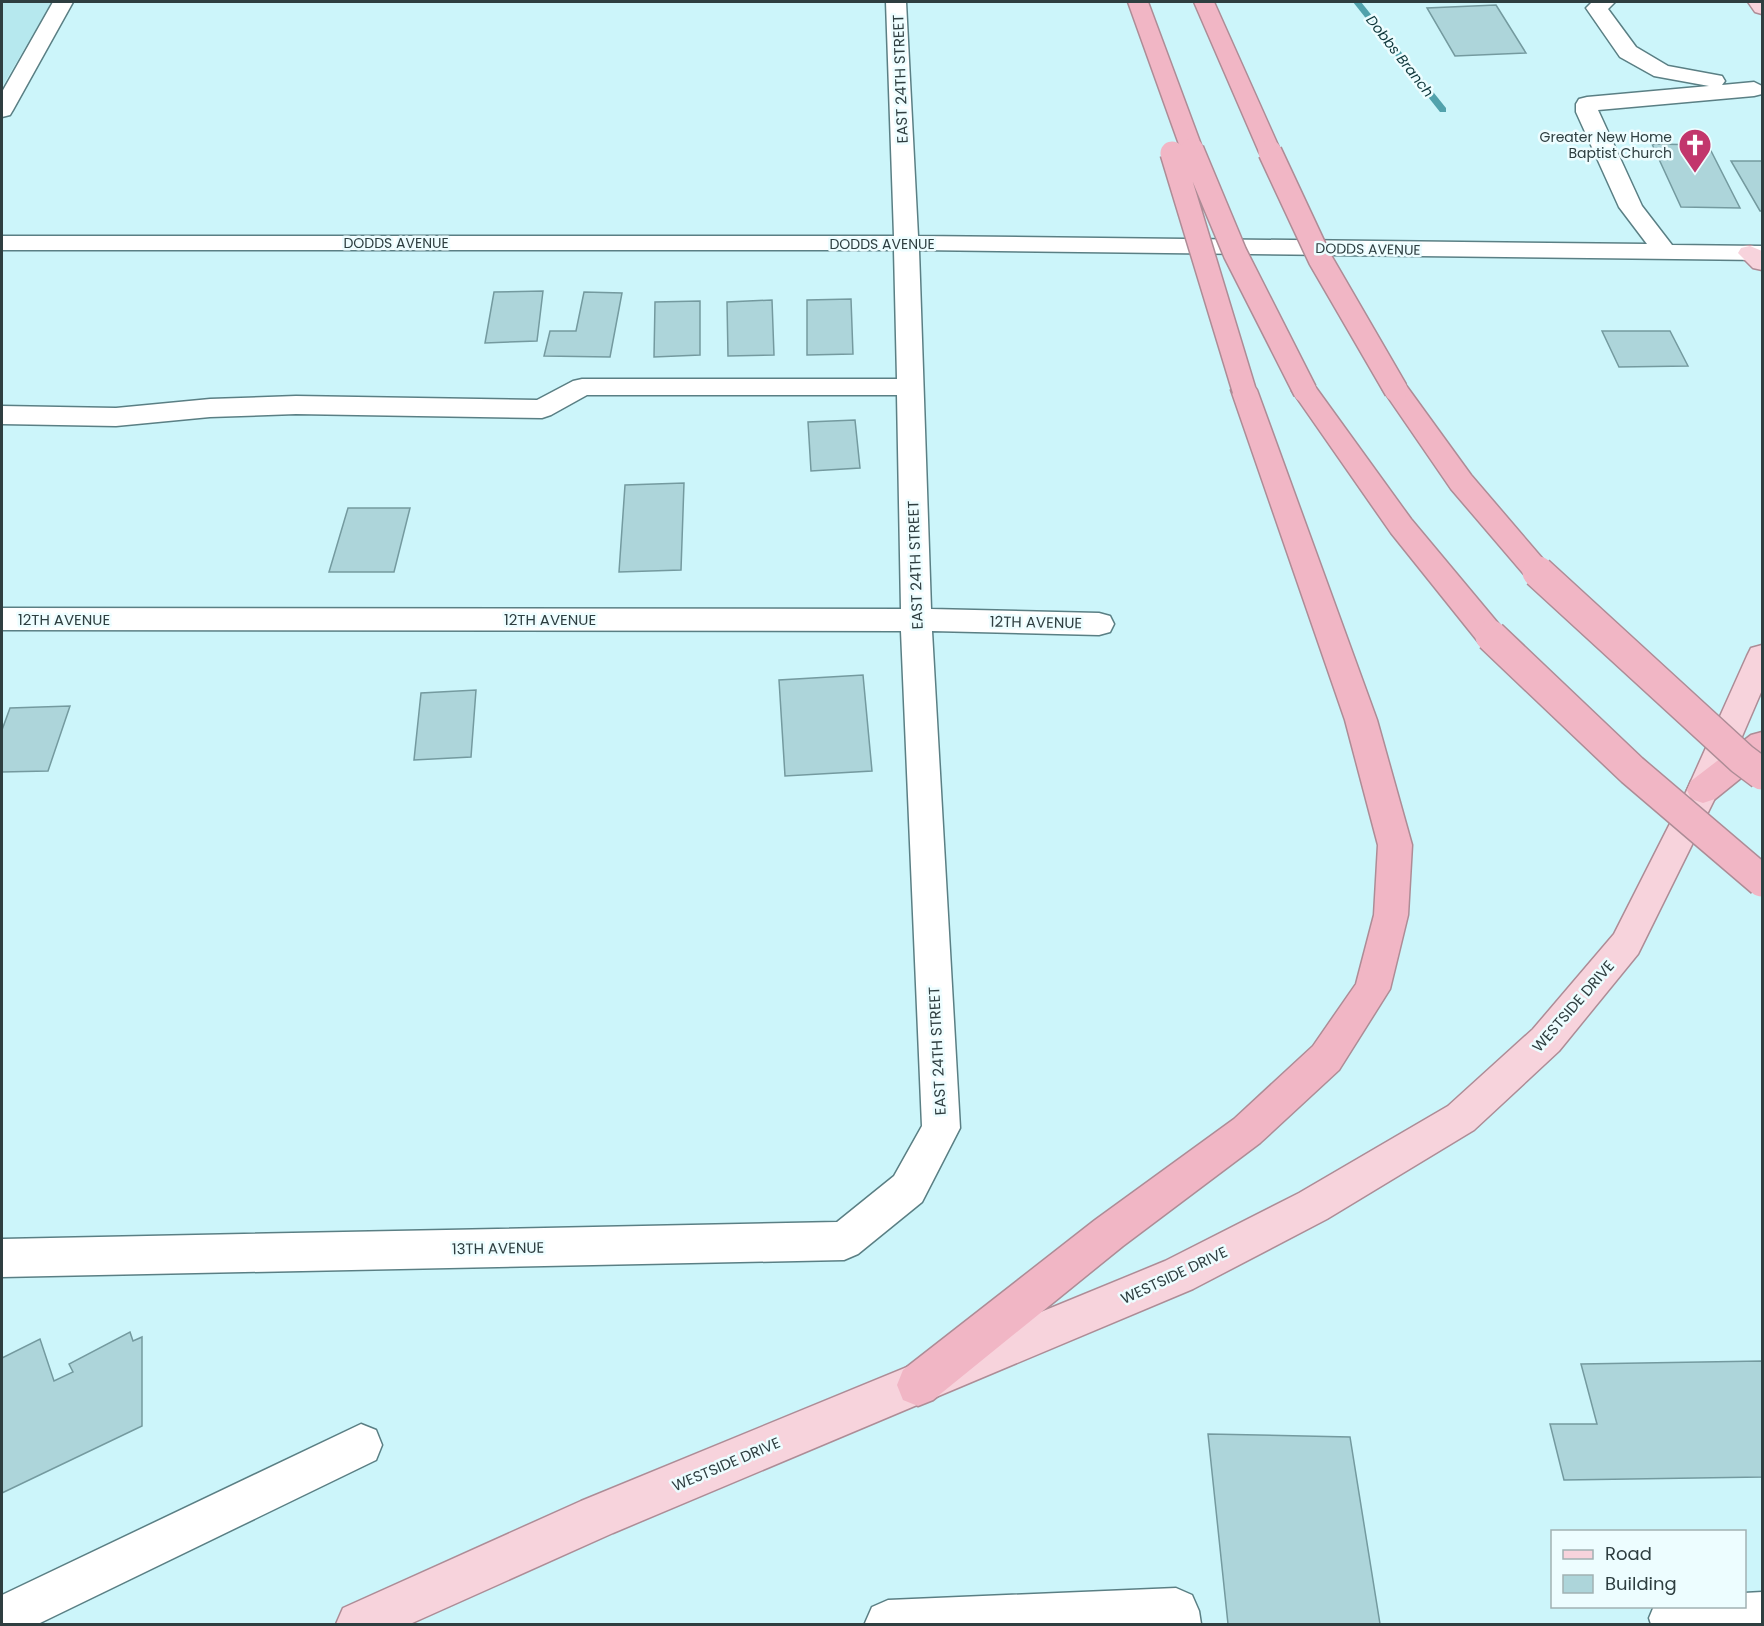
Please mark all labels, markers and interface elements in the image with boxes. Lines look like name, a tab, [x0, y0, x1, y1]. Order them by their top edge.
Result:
water label: Dobbs Branch	[1362, 11, 1438, 101]
street label: EAST 24TH STREET	[887, 14, 913, 144]
place label: Greater New Home Baptist Church	[1540, 127, 1672, 163]
church icon: Greater New Home Baptist Church	[1677, 127, 1713, 174]
street label: DODDS AVENUE	[343, 233, 449, 253]
street label: DODDS AVENUE	[829, 234, 935, 254]
street label: DODDS AVENUE	[1315, 238, 1421, 260]
street label: EAST 24TH STREET	[902, 500, 928, 630]
street label: 12TH AVENUE	[18, 609, 110, 630]
street label: 12TH AVENUE	[504, 609, 596, 630]
street label: 12TH AVENUE	[990, 611, 1082, 633]
street label: WESTSIDE DRIVE	[1527, 956, 1619, 1056]
street label: EAST 24TH STREET	[923, 986, 951, 1116]
street label: 13TH AVENUE	[452, 1237, 544, 1259]
street label: WESTSIDE DRIVE	[1117, 1241, 1231, 1309]
street label: WESTSIDE DRIVE	[669, 1432, 783, 1496]
legend	[1551, 1530, 1746, 1608]
text: Road	[1605, 1541, 1652, 1566]
text: Building	[1605, 1571, 1677, 1596]

